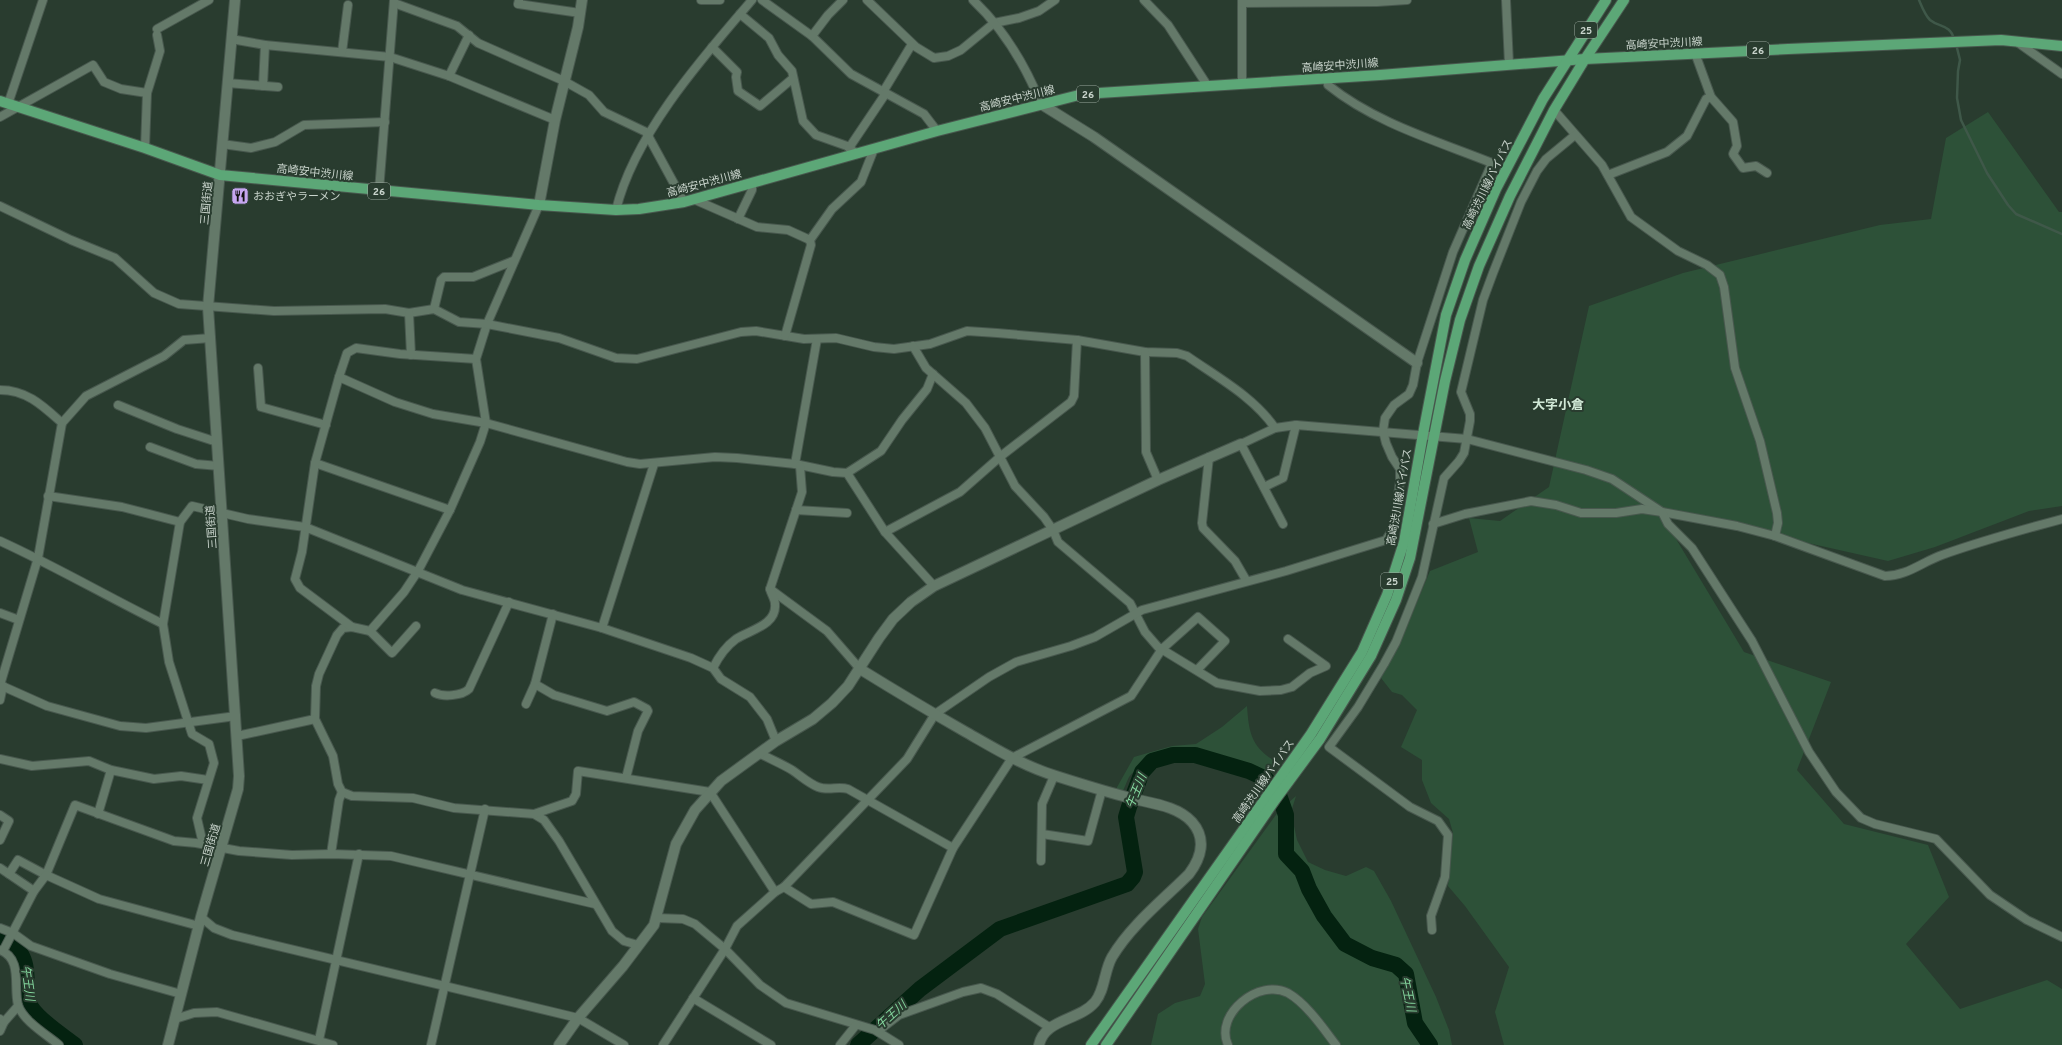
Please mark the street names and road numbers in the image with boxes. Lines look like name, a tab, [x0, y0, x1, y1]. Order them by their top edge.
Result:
road number: 25	[1575, 22, 1597, 38]
street label: 高崎安中渋川線	[1625, 35, 1703, 53]
road number: 26	[1747, 42, 1769, 58]
street label: 高崎安中渋川線	[1301, 56, 1379, 76]
street label: 高崎安中渋川線	[978, 83, 1056, 115]
road number: 26	[1077, 86, 1099, 102]
street label: 高崎渋川線バイパス	[1460, 137, 1516, 232]
street label: 高崎安中渋川線	[276, 162, 354, 184]
street label: 高崎安中渋川線	[665, 167, 743, 201]
street label: 三国街道	[198, 181, 216, 226]
road number: 26	[368, 183, 390, 199]
street label: 高崎渋川線バイパス	[1385, 447, 1415, 547]
street label: 三国街道	[203, 504, 221, 549]
road number: 25	[1381, 573, 1403, 589]
street label: 高崎渋川線バイパス	[1230, 737, 1298, 826]
street label: 三国街道	[198, 822, 224, 868]

